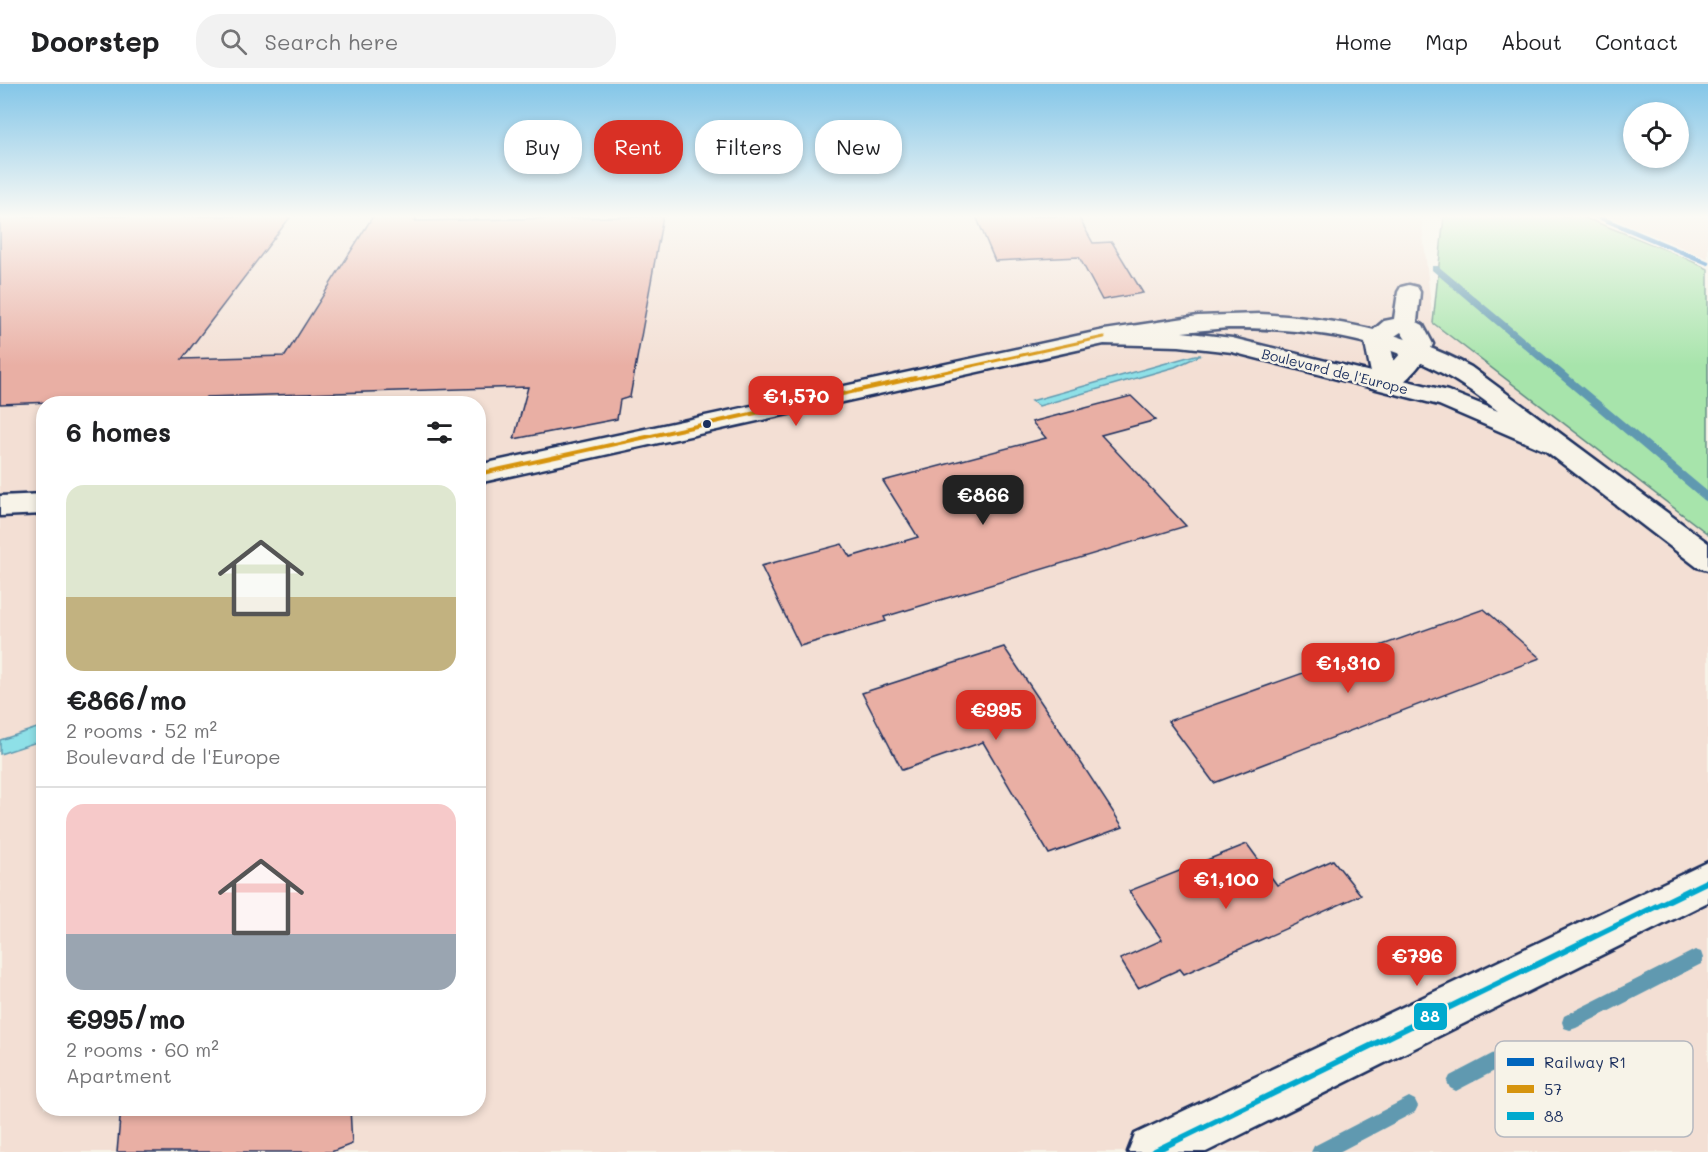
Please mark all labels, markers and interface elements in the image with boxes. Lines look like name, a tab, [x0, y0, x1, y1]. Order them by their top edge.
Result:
search box	[196, 14, 616, 68]
text: Doorstep	[30, 23, 160, 59]
icon: search	[217, 25, 250, 58]
text: Search here	[265, 27, 398, 56]
text: Home	[1335, 28, 1392, 55]
text: Map	[1425, 28, 1468, 55]
text: About	[1501, 28, 1562, 55]
text: Contact	[1595, 28, 1678, 55]
map controls	[1623, 102, 1689, 168]
button: locate	[1623, 102, 1689, 168]
chip: Buy	[504, 120, 582, 174]
chip: Rent	[594, 120, 683, 174]
chip: Filters	[695, 120, 803, 174]
chip: New	[815, 120, 902, 174]
street label: Boulevard de l'Europe	[1260, 344, 1410, 398]
pin: €1,570	[747, 376, 845, 427]
text: €1,570	[763, 382, 829, 408]
text: 6 homes	[66, 415, 171, 449]
icon: filters	[423, 416, 456, 449]
unlabelled marker	[701, 418, 713, 430]
pin: €866	[947, 475, 1019, 526]
text: €866	[957, 481, 1009, 507]
icon: home	[207, 524, 315, 632]
pin: €1,310	[1299, 643, 1397, 694]
text: €1,310	[1316, 649, 1380, 675]
text: €866/mo	[66, 683, 186, 717]
pin: €995	[960, 690, 1032, 741]
text: €995	[970, 696, 1022, 722]
text: 2 rooms · 52 m²	[66, 717, 217, 743]
text: Boulevard de l'Europe	[66, 743, 281, 769]
icon: home	[207, 843, 315, 951]
pin: €1,100	[1177, 859, 1275, 910]
text: €1,100	[1193, 865, 1259, 891]
pin: €796	[1381, 936, 1453, 987]
text: €796	[1391, 942, 1443, 968]
text: €995/mo	[66, 1002, 185, 1036]
line badge: 88	[1413, 1002, 1448, 1031]
text: 88	[1420, 1005, 1440, 1026]
text: 2 rooms · 60 m²	[66, 1036, 219, 1062]
legend	[1495, 1041, 1693, 1137]
text: Railway R1	[1544, 1051, 1626, 1072]
text: Apartment	[66, 1062, 172, 1088]
text: 57	[1544, 1078, 1562, 1099]
text: 88	[1544, 1105, 1564, 1126]

